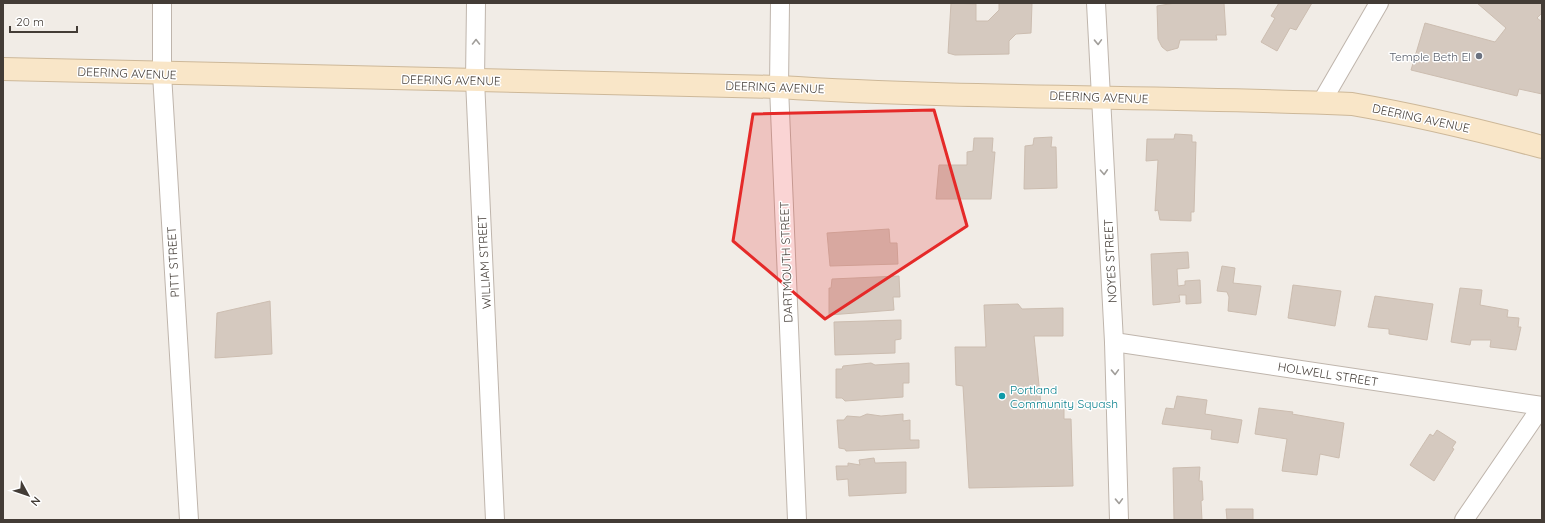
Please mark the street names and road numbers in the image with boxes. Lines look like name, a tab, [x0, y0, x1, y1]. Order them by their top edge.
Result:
street label: DEERING AVENUE	[77, 64, 177, 82]
street label: DEERING AVENUE	[401, 72, 501, 88]
street label: DEERING AVENUE	[725, 78, 825, 96]
street label: DEERING AVENUE	[1049, 88, 1149, 106]
street label: DEERING AVENUE	[1371, 100, 1471, 136]
street label: DARTMOUTH STREET	[776, 201, 796, 323]
street label: WILLIAM STREET	[474, 215, 494, 309]
street label: NOYES STREET	[1100, 219, 1120, 303]
street label: PITT STREET	[164, 226, 182, 298]
street label: HOLWELL STREET	[1277, 359, 1379, 389]

